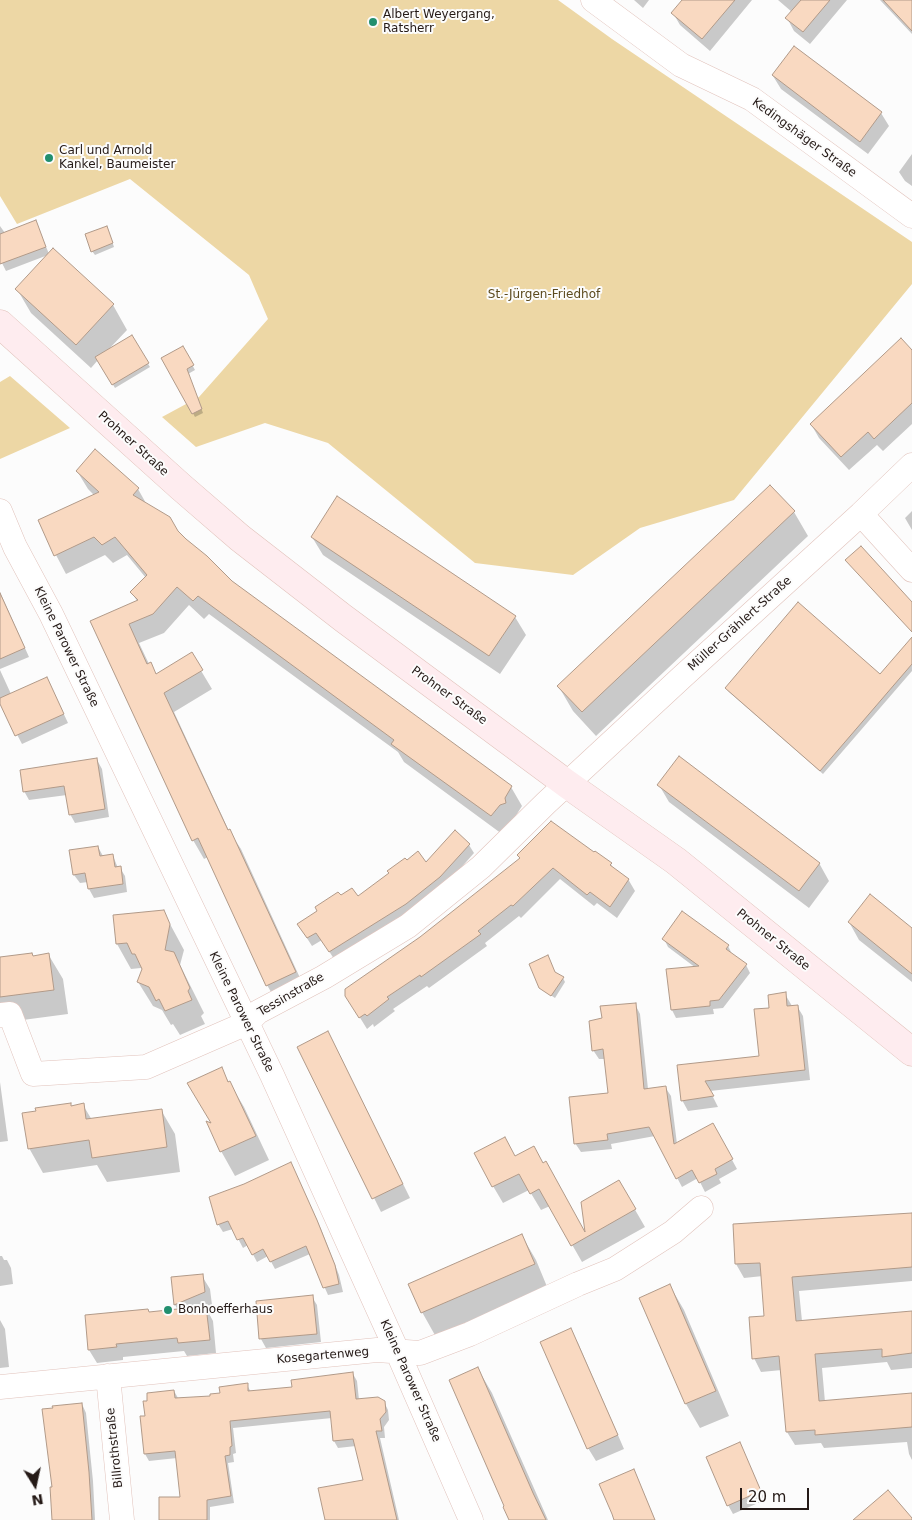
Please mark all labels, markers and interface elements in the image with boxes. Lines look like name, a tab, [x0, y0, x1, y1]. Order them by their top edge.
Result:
place label: Albert Weyergang, Ratsherr	[383, 8, 495, 36]
marker: Albert Weyergang, Ratsherr	[367, 16, 379, 28]
street label: Kedingshäger Straße	[749, 95, 859, 181]
place label: Carl und Arnold Kankel, Baumeister	[59, 144, 175, 172]
marker: Carl und Arnold Kankel, Baumeister	[43, 152, 55, 164]
park label: St.-Jürgen-Friedhof	[488, 288, 600, 302]
street label: Prohner Straße	[95, 409, 171, 479]
street label: Müller-Grählert-Straße	[685, 574, 795, 674]
street label: Kleine Parower Straße	[31, 584, 101, 710]
street label: Prohner Straße	[408, 664, 490, 728]
street label: Prohner Straße	[734, 906, 812, 974]
street label: Kleine Parower Straße	[206, 949, 276, 1075]
street label: Tessinstraße	[255, 970, 327, 1020]
place label: Bonhoefferhaus	[178, 1303, 273, 1317]
marker: Bonhoefferhaus	[162, 1304, 174, 1316]
street label: Kleine Parower Straße	[377, 1318, 443, 1444]
street label: Kosegartenweg	[276, 1345, 370, 1367]
street label: Billrothstraße	[104, 1407, 126, 1489]
north arrow	[10, 1460, 60, 1510]
scale bar	[742, 1478, 811, 1510]
text: 20 m	[748, 1488, 786, 1506]
text: N	[30, 1491, 45, 1509]

